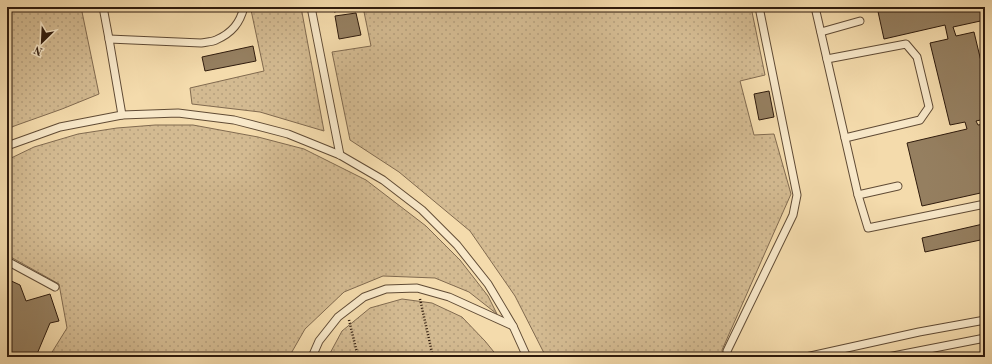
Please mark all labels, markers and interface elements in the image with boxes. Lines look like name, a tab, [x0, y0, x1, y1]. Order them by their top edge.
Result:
north arrow	[22, 22, 62, 62]
text: N	[32, 43, 45, 56]

